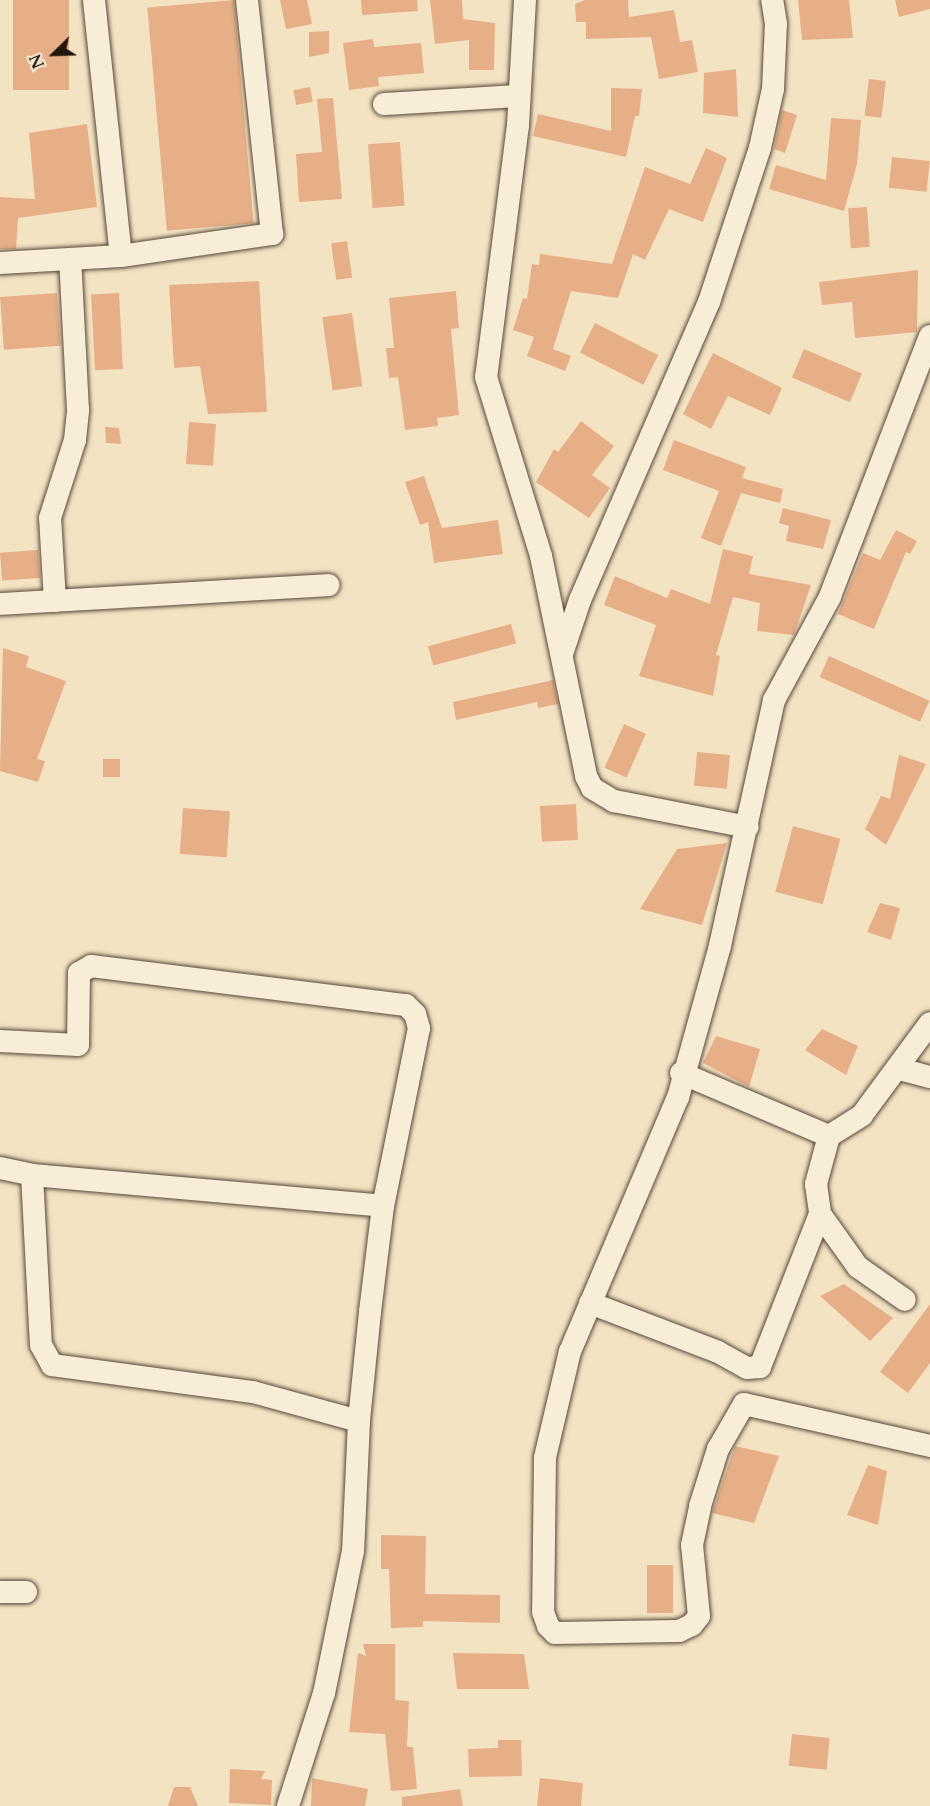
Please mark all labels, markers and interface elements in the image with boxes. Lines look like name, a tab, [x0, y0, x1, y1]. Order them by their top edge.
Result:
north arrow	[24, 24, 84, 84]
text: N	[25, 50, 50, 72]

